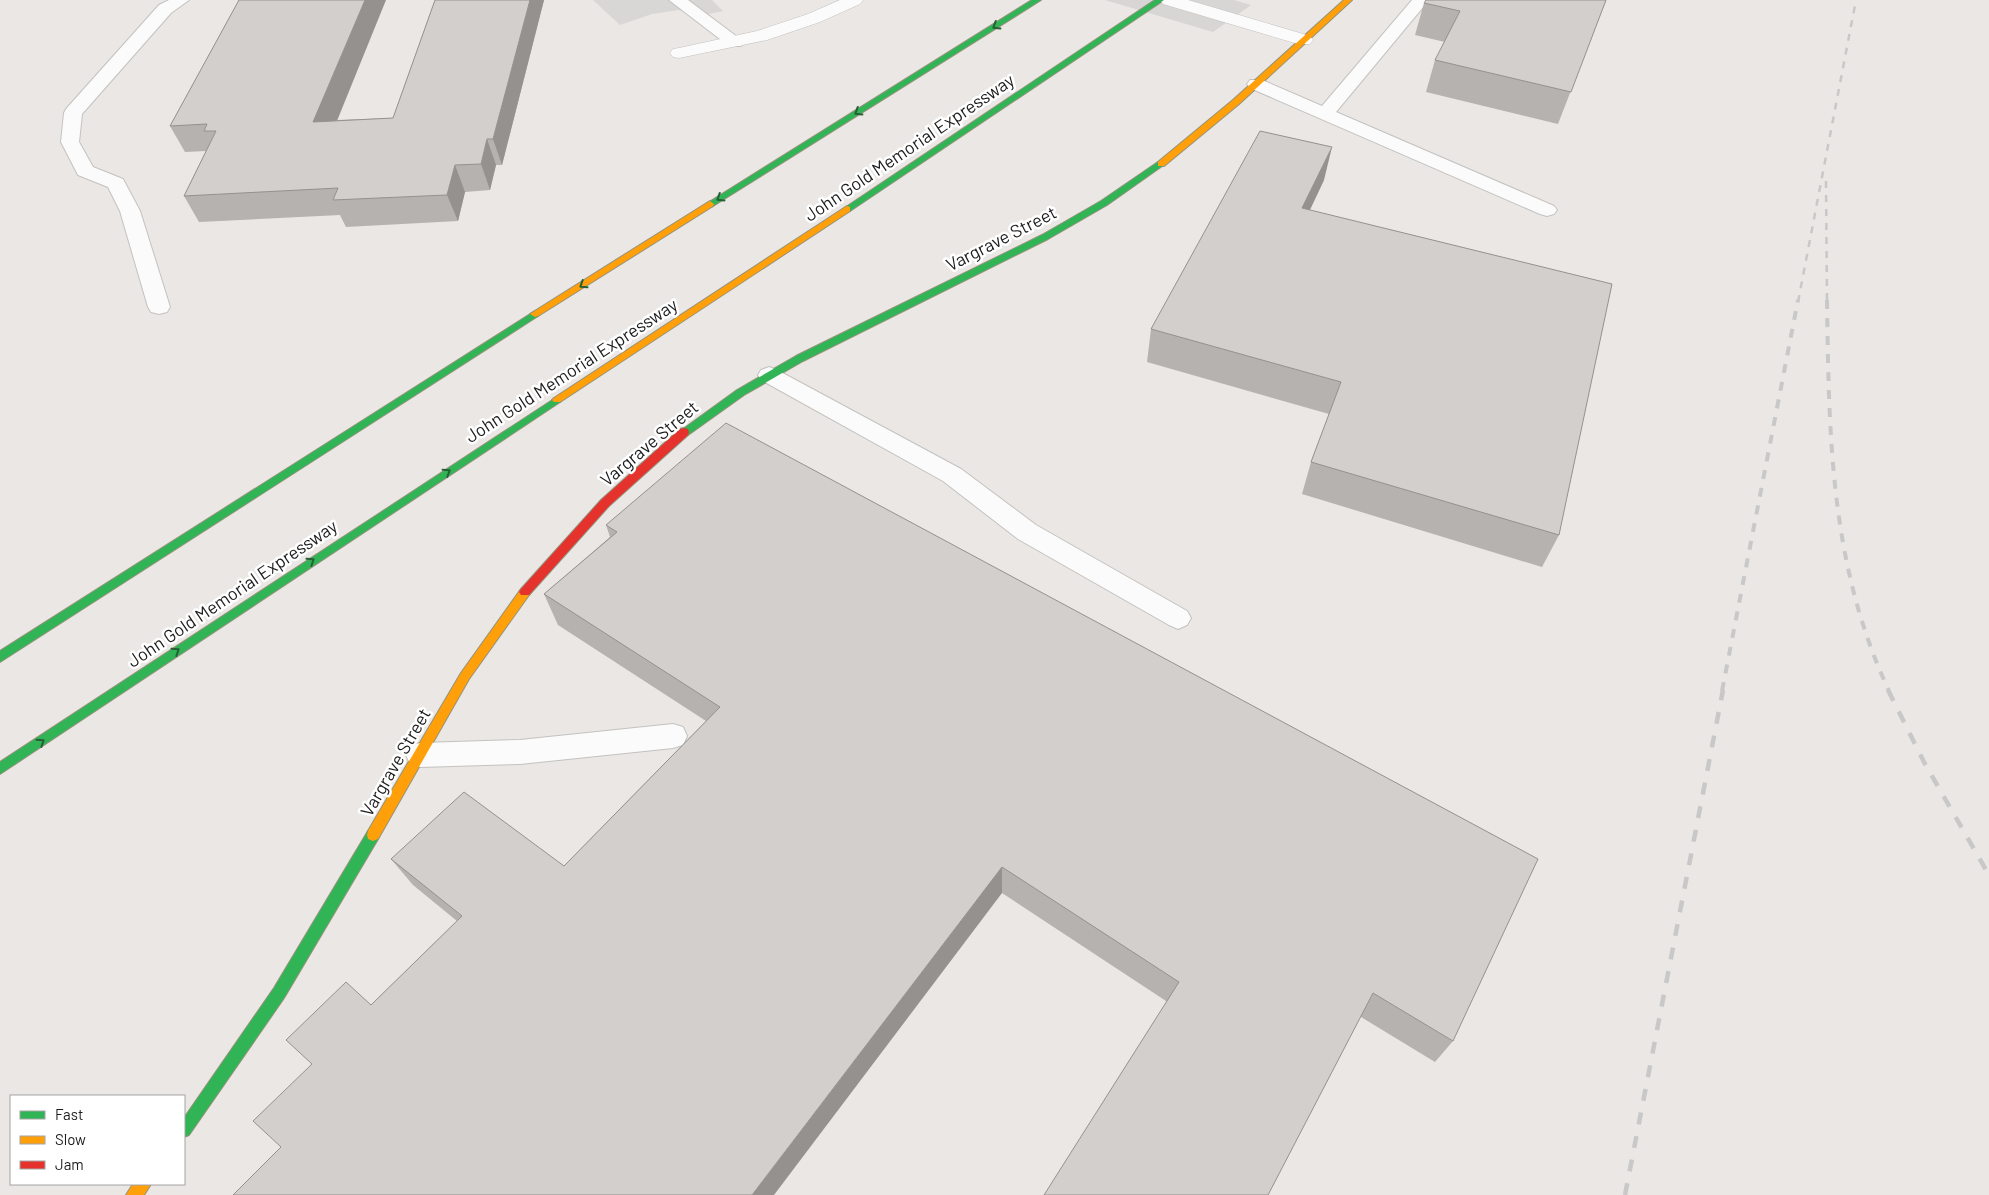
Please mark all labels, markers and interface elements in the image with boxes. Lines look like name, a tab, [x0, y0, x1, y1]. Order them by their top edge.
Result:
one-way arrow	[992, 19, 1001, 29]
street label: John Gold Memorial Expressway	[800, 68, 1018, 226]
one-way arrow	[854, 105, 863, 115]
one-way arrow	[717, 192, 726, 201]
street label: Vargrave Street	[942, 201, 1060, 275]
one-way arrow	[579, 278, 588, 288]
street label: John Gold Memorial Expressway	[461, 293, 681, 447]
street label: Vargrave Street	[596, 396, 702, 490]
one-way arrow	[441, 469, 450, 478]
street label: John Gold Memorial Expressway	[123, 514, 341, 672]
one-way arrow	[305, 558, 314, 567]
one-way arrow	[170, 648, 179, 657]
street label: Vargrave Street	[355, 704, 435, 820]
one-way arrow	[35, 738, 44, 748]
legend	[10, 1095, 185, 1185]
text: Fast	[55, 1105, 83, 1123]
text: Slow	[55, 1130, 86, 1148]
text: Jam	[55, 1155, 84, 1173]

